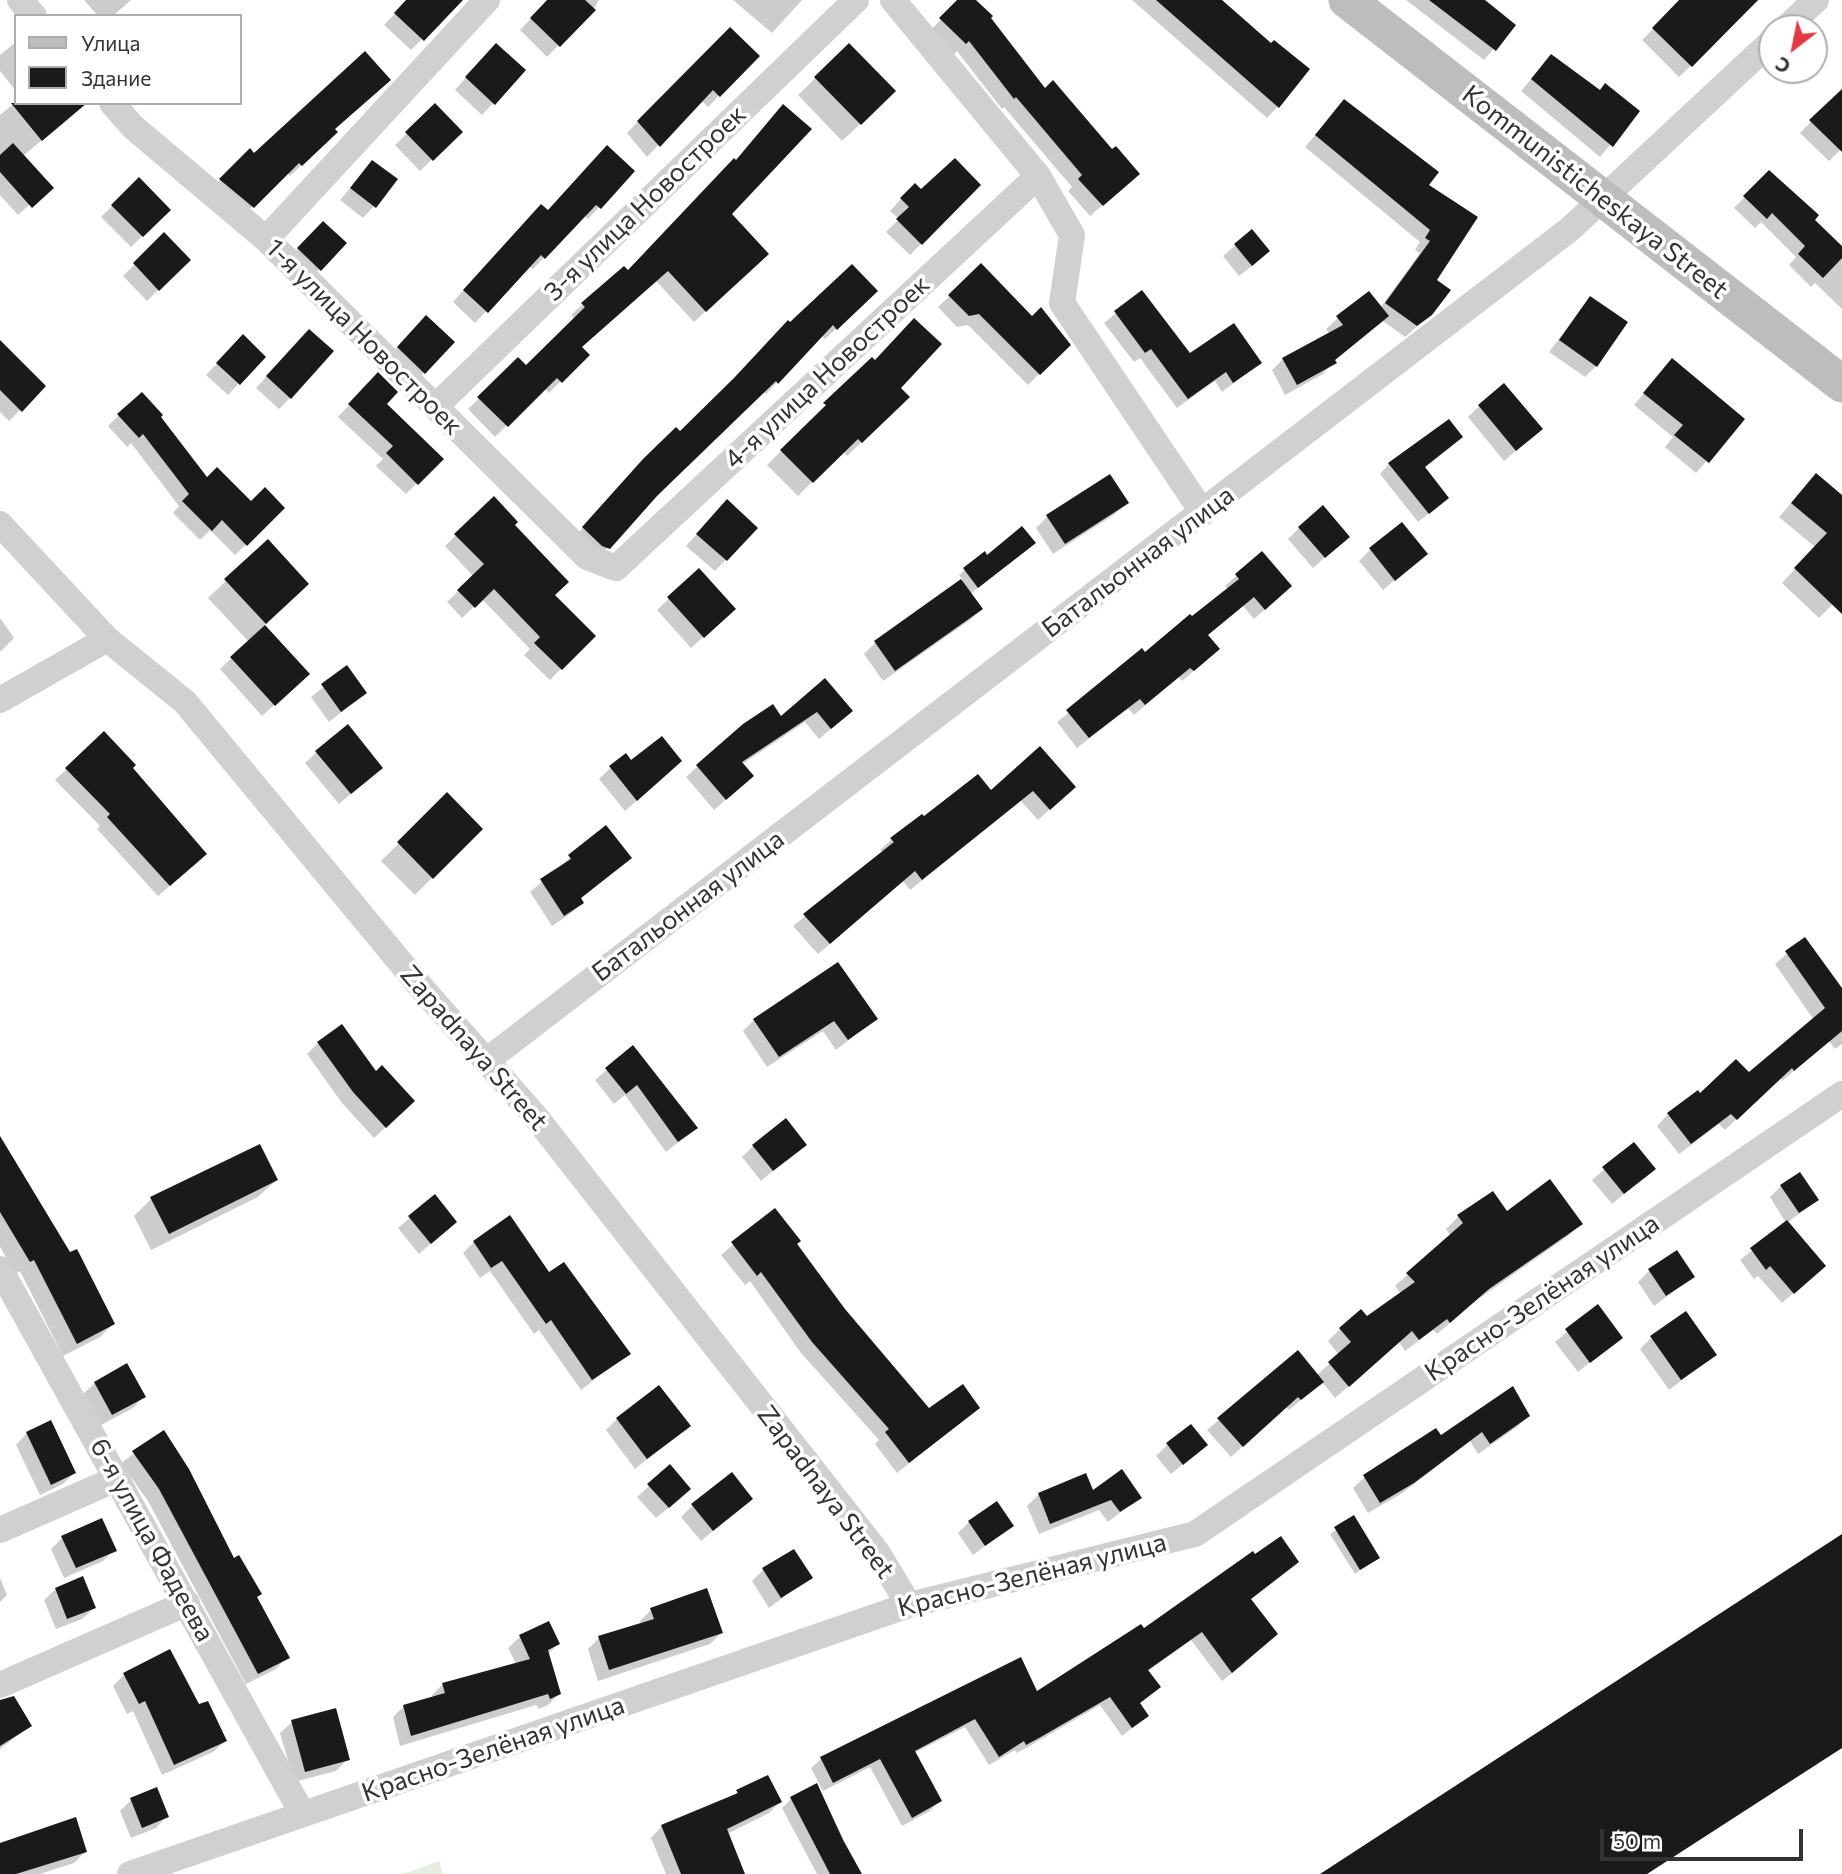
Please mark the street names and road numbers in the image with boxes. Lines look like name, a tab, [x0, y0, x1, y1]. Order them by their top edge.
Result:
street label: Kommunisticheskaya Street	[1456, 79, 1734, 305]
street label: 3-я улица Новостроек	[538, 99, 752, 307]
street label: 1-я улица Новостроек	[259, 232, 469, 442]
street label: 4-я улица Новостроек	[718, 269, 936, 475]
street label: Батальонная улица	[1036, 480, 1240, 644]
street label: Батальонная улица	[586, 824, 790, 988]
street label: Zapadnaya Street	[394, 959, 554, 1137]
street label: Красно-Зелёная улица	[1419, 1208, 1665, 1388]
street label: Zapadnaya Street	[751, 1399, 901, 1585]
street label: 6-я улица Фадеева	[83, 1433, 221, 1647]
street label: Красно-Зелёная улица	[894, 1527, 1170, 1623]
street label: Красно-Зелёная улица	[358, 1689, 628, 1809]

